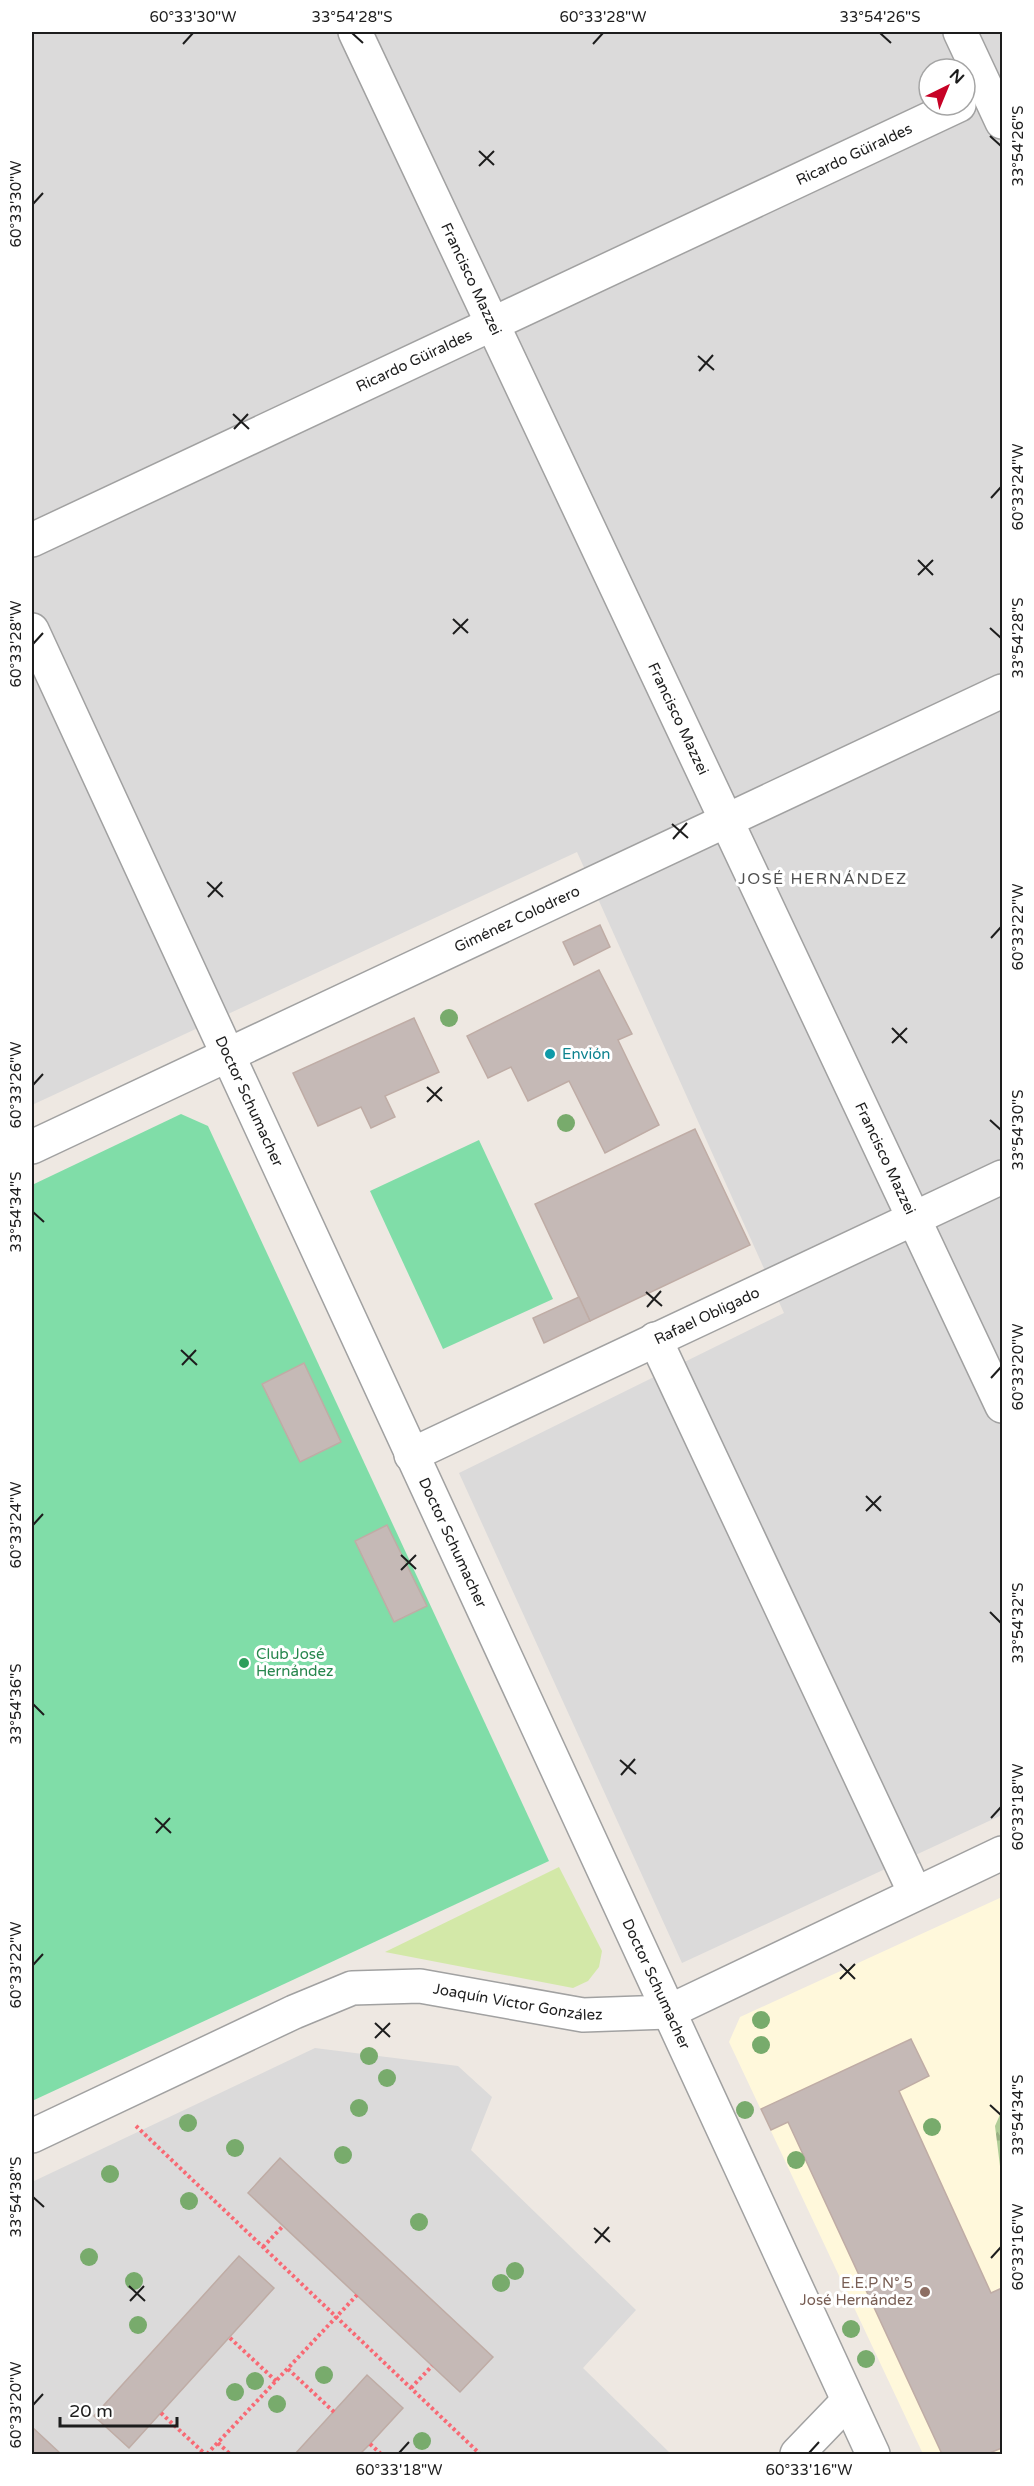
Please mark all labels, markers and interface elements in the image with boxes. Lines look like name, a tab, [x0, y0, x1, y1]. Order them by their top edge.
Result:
text: 60°33'30"W	[150, 8, 236, 26]
text: 33°54'28"S	[312, 8, 392, 26]
text: 60°33'28"W	[560, 8, 646, 26]
text: 33°54'26"S	[840, 8, 920, 26]
north arrow	[917, 57, 977, 117]
text: N	[945, 65, 968, 88]
text: 33°54'26"S	[1009, 106, 1027, 186]
street label: Ricardo Güiraldes	[793, 119, 915, 189]
text: 60°33'30"W	[7, 161, 25, 247]
street label: Francisco Mazzei	[437, 220, 505, 338]
street label: Ricardo Güiraldes	[353, 326, 475, 396]
text: 60°33'24"W	[1009, 444, 1027, 530]
text: 33°54'28"S	[1009, 598, 1027, 678]
text: 60°33'28"W	[7, 601, 25, 687]
street label: Francisco Mazzei	[644, 660, 713, 778]
district label: JOSÉ HERNÁNDEZ	[738, 869, 908, 889]
street label: Giménez Colodrero	[451, 882, 583, 956]
text: 60°33'22"W	[1009, 884, 1027, 970]
street label: Doctor Schumacher	[211, 1033, 287, 1170]
text: 60°33'26"W	[7, 1042, 25, 1128]
place label: Envión	[562, 1045, 610, 1063]
marker: Envión	[543, 1047, 557, 1061]
text: 33°54'30"S	[1009, 1090, 1027, 1170]
street label: Francisco Mazzei	[851, 1099, 920, 1217]
text: 33°54'34"S	[7, 1172, 25, 1252]
street label: Rafael Obligado	[651, 1283, 763, 1348]
text: 60°33'20"W	[1009, 1324, 1027, 1410]
street label: Doctor Schumacher	[415, 1475, 491, 1611]
text: 60°33'24"W	[7, 1482, 25, 1568]
text: 33°54'32"S	[1009, 1583, 1027, 1663]
place label: Club José Hernández	[256, 1645, 333, 1680]
marker: Club José Hernández	[237, 1656, 251, 1670]
text: 33°54'36"S	[7, 1664, 25, 1744]
text: 60°33'18"W	[1009, 1764, 1027, 1850]
street label: Doctor Schumacher	[618, 1916, 694, 2052]
text: 60°33'22"W	[7, 1922, 25, 2008]
street label: Joaquín Víctor González	[432, 1980, 603, 2024]
text: 33°54'34"S	[1009, 2075, 1027, 2155]
text: 33°54'38"S	[7, 2157, 25, 2237]
text: 60°33'16"W	[1009, 2204, 1027, 2290]
place label: E.E.P N° 5 José Hernández	[800, 2274, 913, 2309]
marker: E.E.P N° 5 José Hernández	[918, 2285, 932, 2299]
text: 60°33'20"W	[7, 2362, 25, 2448]
scale bar	[60, 2390, 177, 2428]
text: 20 m	[69, 2400, 113, 2422]
text: 60°33'18"W	[356, 2461, 442, 2479]
text: 60°33'16"W	[766, 2461, 852, 2479]

